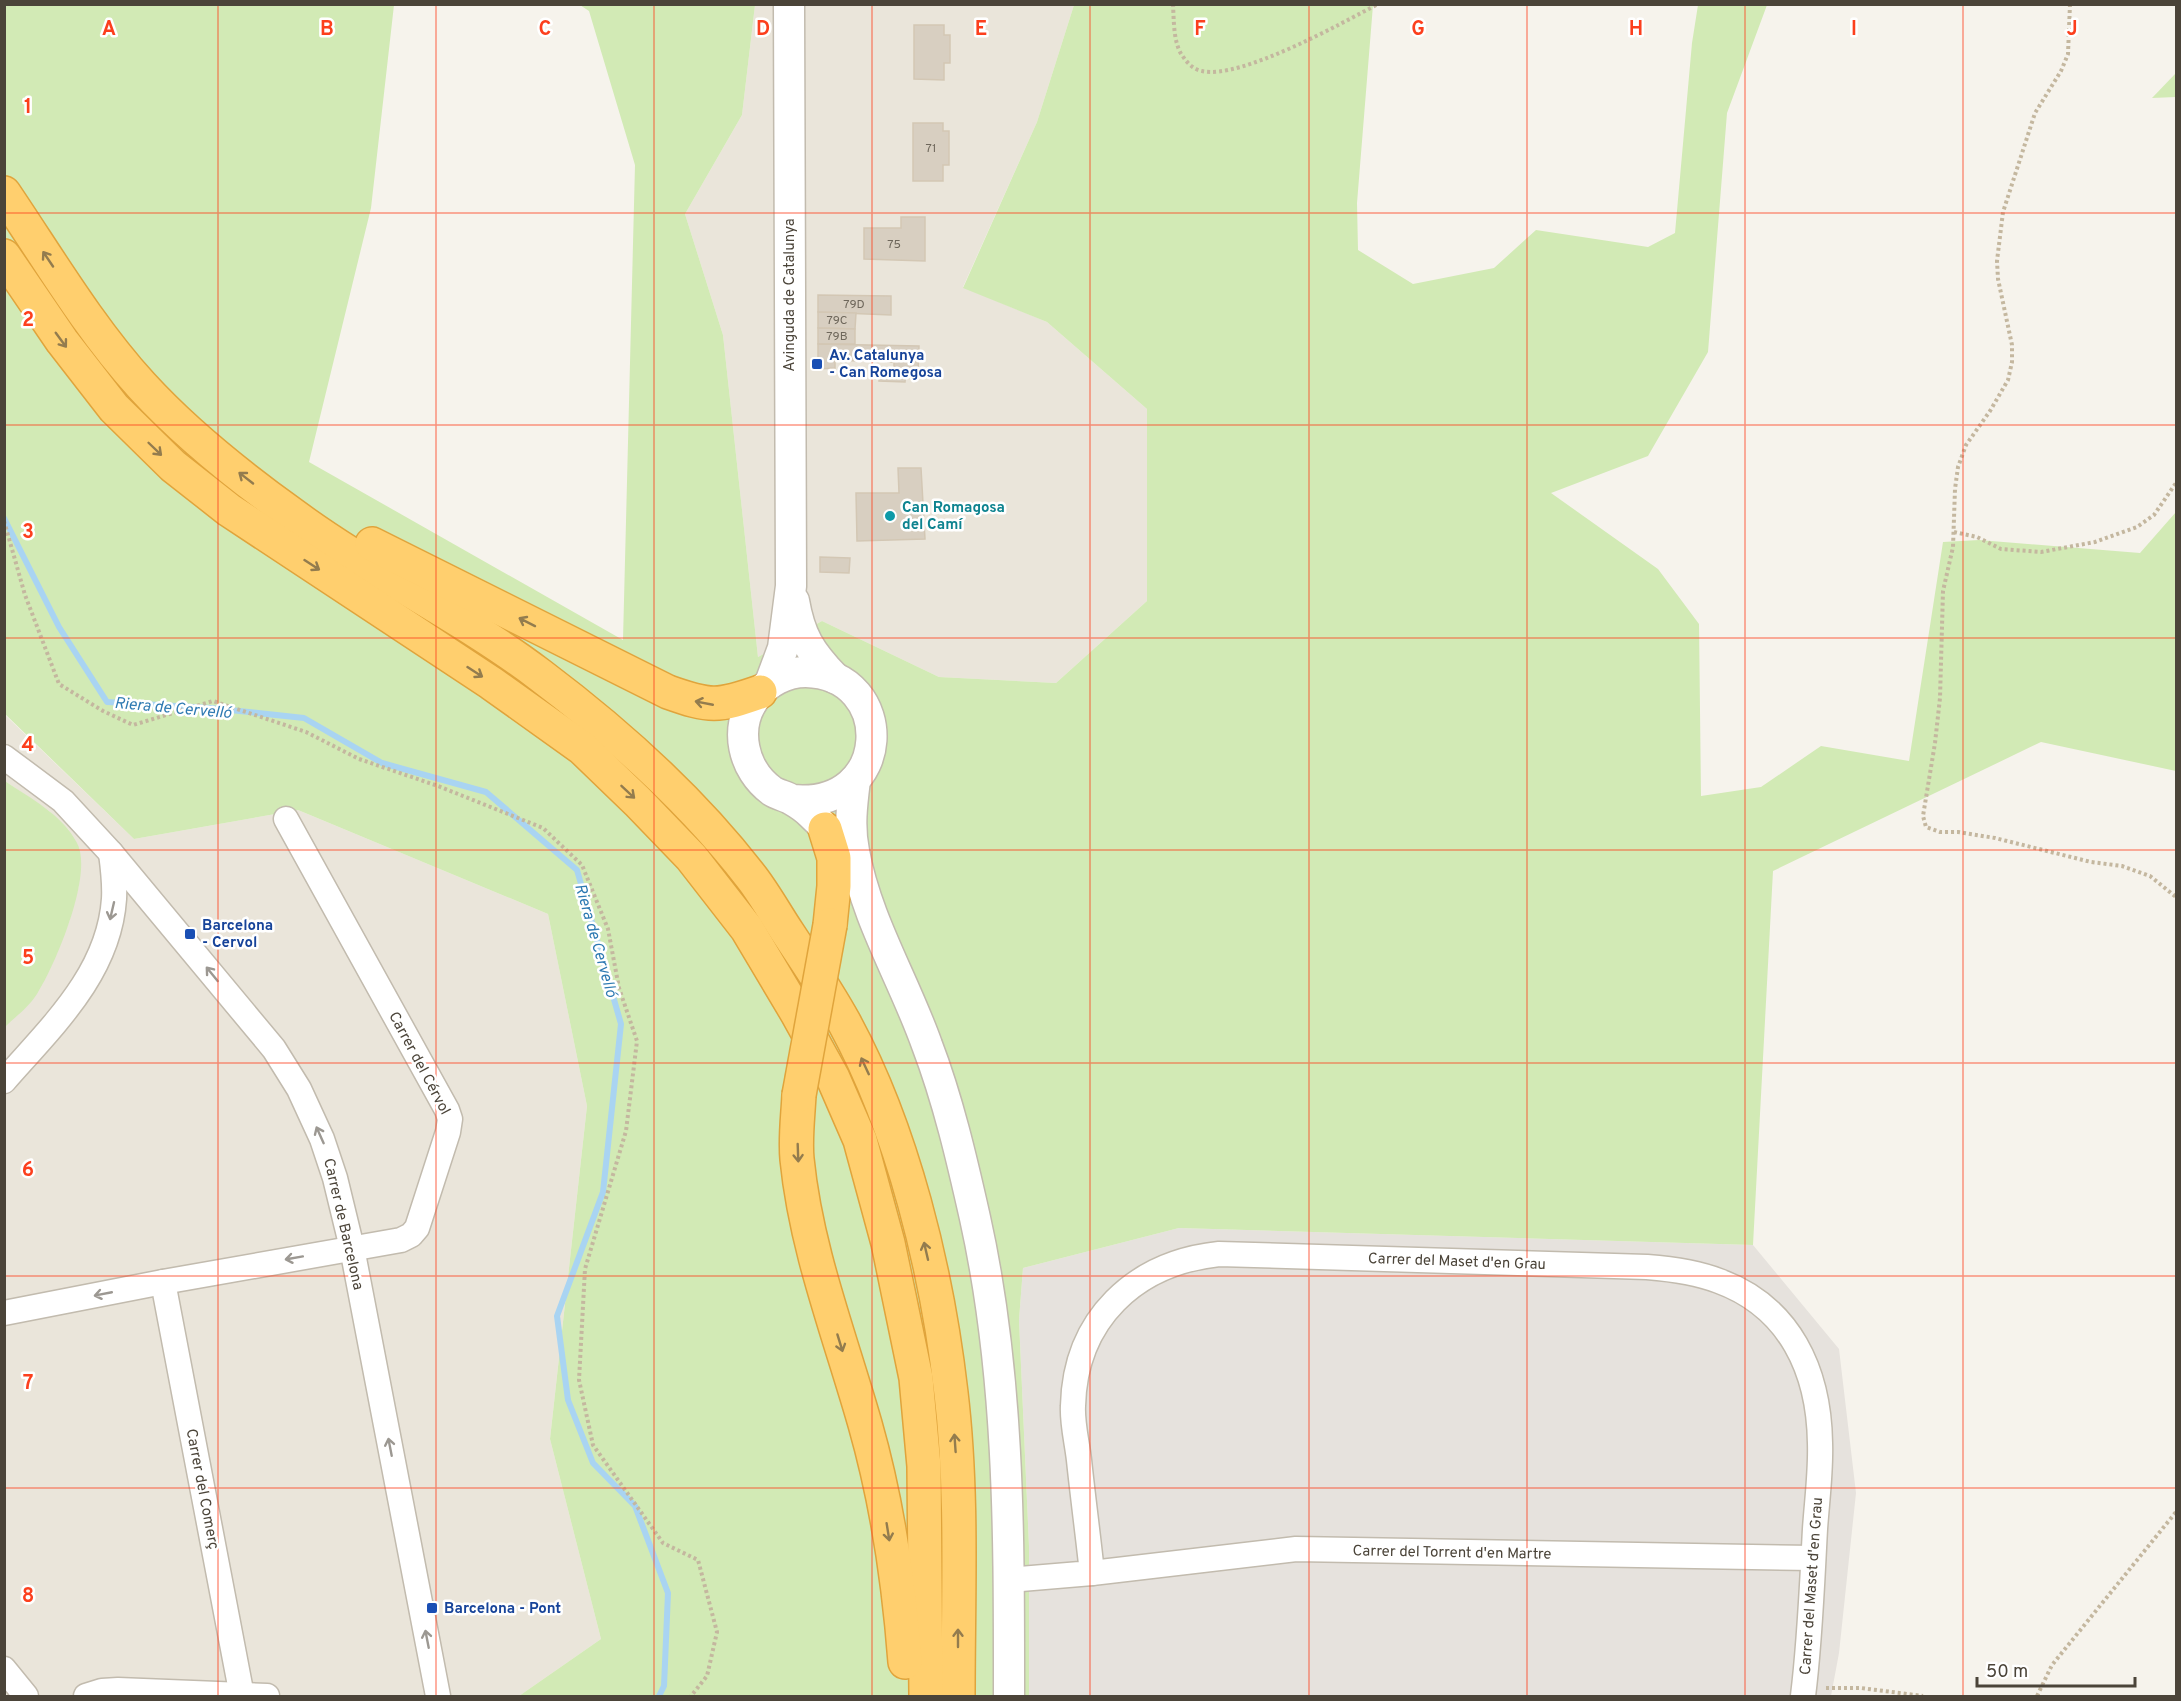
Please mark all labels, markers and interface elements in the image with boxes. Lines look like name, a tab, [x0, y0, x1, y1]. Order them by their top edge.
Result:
text: A	[102, 17, 116, 43]
text: B	[320, 17, 334, 43]
text: C	[539, 17, 551, 43]
text: D	[756, 17, 770, 43]
text: E	[975, 17, 987, 43]
text: F	[1194, 17, 1206, 43]
text: G	[1411, 17, 1425, 43]
text: H	[1629, 17, 1643, 43]
text: I	[1851, 17, 1857, 43]
text: J	[2066, 17, 2078, 43]
text: 1	[24, 95, 32, 121]
house number: 71	[926, 141, 936, 157]
street label: Avinguda de Catalunya	[781, 218, 800, 372]
house number: 75	[887, 237, 901, 253]
one-way arrow	[42, 251, 54, 267]
house number: 79D	[843, 297, 865, 313]
text: 2	[22, 308, 34, 334]
house number: 79C	[826, 313, 848, 329]
house number: 79B	[826, 329, 848, 345]
one-way arrow	[55, 331, 67, 347]
place label: Av. Catalunya - Can Romegosa	[829, 347, 942, 383]
marker: Av. Catalunya - Can Romegosa	[810, 357, 824, 371]
one-way arrow	[148, 442, 163, 456]
one-way arrow	[238, 472, 254, 485]
place label: Can Romagosa del Camí	[902, 499, 1005, 535]
marker: Can Romagosa del Camí	[883, 509, 897, 523]
text: 3	[22, 520, 34, 546]
one-way arrow	[303, 559, 320, 571]
one-way arrow	[518, 616, 536, 628]
one-way arrow	[466, 666, 482, 678]
water label: Riera de Cervelló	[113, 694, 234, 724]
one-way arrow	[695, 697, 714, 708]
text: 4	[22, 733, 34, 759]
one-way arrow	[620, 785, 635, 799]
water label: Riera de Cervelló	[569, 881, 621, 1001]
one-way arrow	[106, 900, 117, 920]
place label: Barcelona - Cervol	[202, 917, 273, 953]
marker: Barcelona - Cervol	[183, 927, 197, 941]
text: 5	[22, 946, 34, 972]
one-way arrow	[205, 966, 218, 982]
street label: Carrer del Cérvol	[383, 1009, 454, 1119]
one-way arrow	[858, 1057, 870, 1075]
one-way arrow	[314, 1126, 325, 1144]
one-way arrow	[792, 1143, 804, 1163]
street label: Carrer de Barcelona	[318, 1157, 367, 1292]
text: 6	[22, 1158, 34, 1184]
one-way arrow	[919, 1241, 931, 1260]
street label: Carrer del Maset d'en Grau	[1368, 1250, 1546, 1275]
one-way arrow	[285, 1253, 305, 1264]
one-way arrow	[93, 1289, 113, 1300]
one-way arrow	[835, 1333, 846, 1352]
text: 7	[23, 1371, 33, 1397]
street label: Carrer del Comerç	[180, 1427, 223, 1551]
one-way arrow	[949, 1434, 960, 1454]
one-way arrow	[384, 1438, 395, 1458]
street label: Carrer del Maset d'en Grau	[1797, 1497, 1828, 1676]
one-way arrow	[883, 1521, 894, 1541]
street label: Carrer del Torrent d'en Martre	[1352, 1542, 1551, 1565]
text: 8	[22, 1584, 34, 1610]
place label: Barcelona - Pont	[444, 1600, 561, 1619]
marker: Barcelona - Pont	[425, 1601, 439, 1615]
one-way arrow	[952, 1629, 964, 1649]
one-way arrow	[421, 1630, 432, 1649]
scale bar	[1977, 1650, 2134, 1688]
text: 50 m	[1986, 1661, 2028, 1684]

